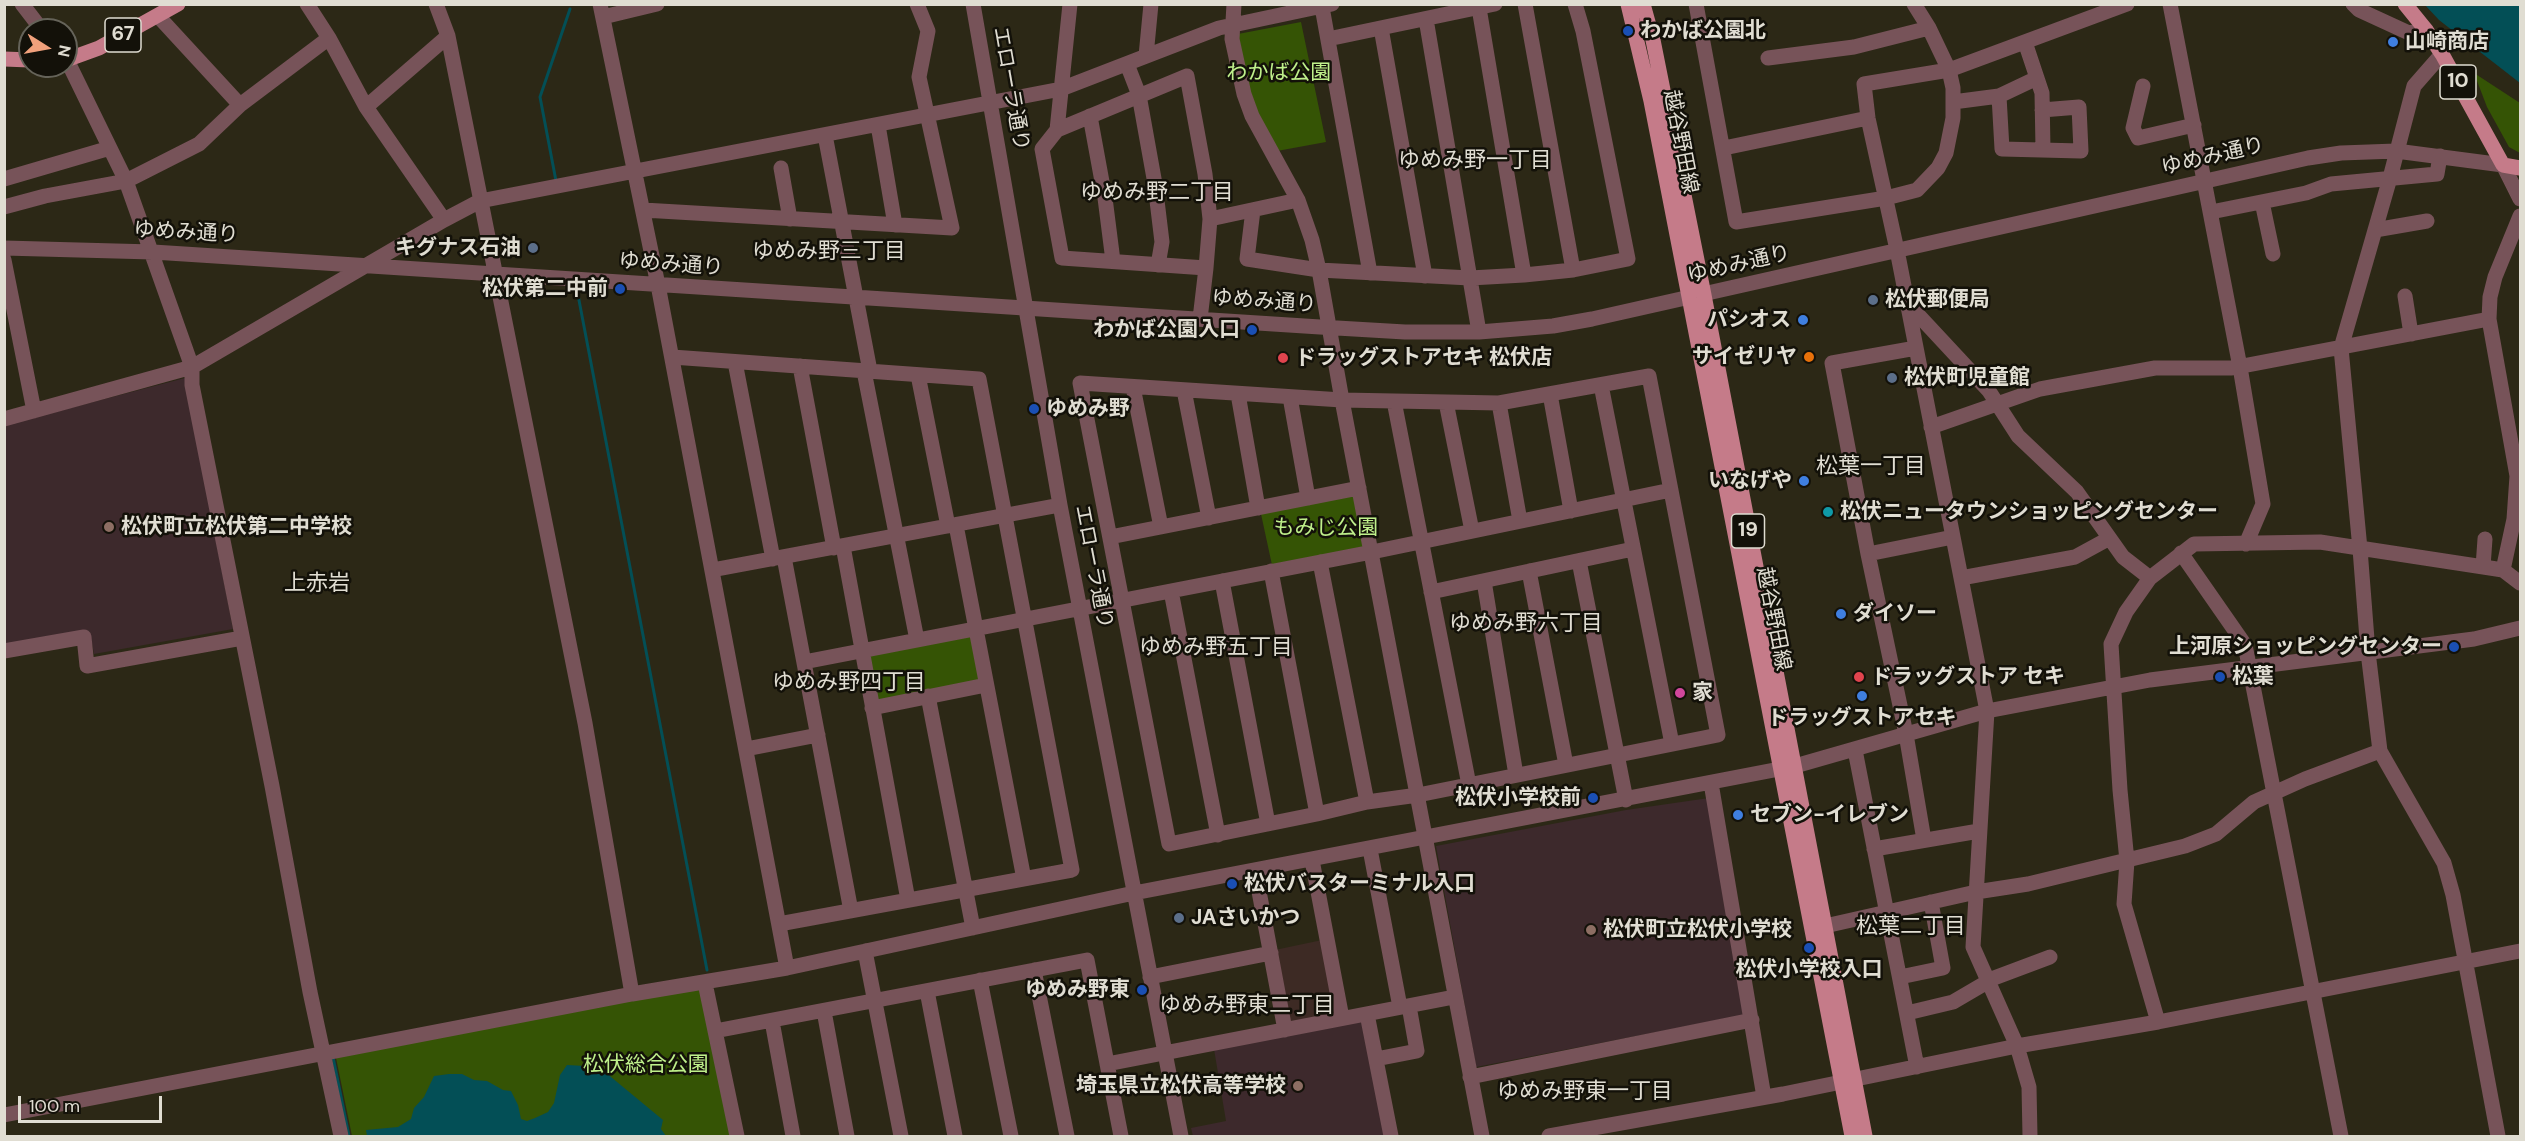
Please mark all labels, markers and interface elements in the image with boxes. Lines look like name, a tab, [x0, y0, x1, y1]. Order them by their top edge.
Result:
north arrow	[18, 18, 78, 78]
road number: 67	[105, 18, 141, 52]
place label: わかば公園北	[1640, 18, 1766, 44]
marker: わかば公園北	[1621, 24, 1635, 38]
street label: エローラ通り	[987, 25, 1033, 153]
place label: 山崎商店	[2405, 29, 2489, 55]
marker: 山崎商店	[2386, 35, 2400, 49]
text: N	[53, 43, 76, 59]
park label: わかば公園	[1227, 60, 1331, 86]
road number: 10	[2440, 65, 2476, 99]
street label: 越谷野田線	[1658, 88, 1702, 196]
street label: ゆめみ通り	[2159, 133, 2267, 181]
district label: ゆめみ野一丁目	[1398, 148, 1552, 174]
district label: ゆめみ野二丁目	[1080, 180, 1234, 206]
street label: ゆめみ通り	[133, 218, 239, 248]
place label: キグナス石油	[395, 235, 521, 261]
district label: ゆめみ野三丁目	[752, 239, 906, 265]
marker: キグナス石油	[526, 241, 540, 255]
street label: ゆめみ通り	[1685, 241, 1793, 289]
street label: ゆめみ通り	[618, 249, 724, 281]
place label: 松伏第二中前	[482, 276, 608, 302]
marker: 松伏第二中前	[613, 282, 627, 296]
street label: ゆめみ通り	[1211, 286, 1317, 318]
place label: 松伏郵便局	[1885, 287, 1990, 313]
marker: 松伏郵便局	[1866, 293, 1880, 307]
place label: パシオス	[1707, 307, 1791, 333]
marker: パシオス	[1796, 313, 1810, 327]
place label: わかば公園入口	[1093, 317, 1240, 343]
marker: わかば公園入口	[1245, 323, 1259, 337]
place label: サイゼリヤ	[1692, 344, 1797, 370]
place label: ドラッグストアセキ 松伏店	[1295, 345, 1552, 371]
marker: サイゼリヤ	[1802, 350, 1816, 364]
marker: ドラッグストアセキ 松伏店	[1276, 351, 1290, 365]
place label: 松伏町児童館	[1904, 365, 2030, 391]
marker: 松伏町児童館	[1885, 371, 1899, 385]
place label: ゆめみ野	[1046, 396, 1130, 422]
marker: ゆめみ野	[1027, 402, 1041, 416]
district label: 松葉一丁目	[1816, 454, 1926, 480]
place label: いなげや	[1708, 468, 1792, 494]
marker: いなげや	[1797, 474, 1811, 488]
place label: 松伏ニュータウンショッピングセンター	[1840, 499, 2218, 525]
street label: エローラ通り	[1069, 503, 1117, 631]
marker: 松伏ニュータウンショッピングセンター	[1821, 505, 1835, 519]
place label: 松伏町立松伏第二中学校	[121, 514, 352, 540]
road number: 19	[1732, 514, 1764, 548]
park label: もみじ公園	[1274, 515, 1378, 541]
marker: 松伏町立松伏第二中学校	[102, 520, 116, 534]
street label: 越谷野田線	[1751, 565, 1795, 673]
district label: 上赤岩	[284, 571, 350, 597]
place label: ダイソー	[1853, 601, 1937, 627]
marker: ダイソー	[1834, 607, 1848, 621]
district label: ゆめみ野六丁目	[1449, 611, 1603, 637]
place label: 上河原ショッピングセンター	[2169, 634, 2442, 660]
district label: ゆめみ野五丁目	[1139, 635, 1293, 661]
marker: 上河原ショッピングセンター	[2447, 640, 2461, 654]
place label: ドラッグストア セキ	[1871, 664, 2065, 690]
place label: 松葉	[2232, 664, 2274, 690]
district label: ゆめみ野四丁目	[772, 670, 926, 696]
marker: ドラッグストア セキ	[1852, 670, 1866, 684]
marker: 松葉	[2213, 670, 2227, 684]
place label: 家	[1692, 680, 1713, 706]
marker: 家	[1673, 686, 1687, 700]
marker: ドラッグストアセキ	[1855, 689, 1869, 703]
place label: ドラッグストアセキ	[1768, 705, 1956, 731]
place label: 松伏小学校前	[1455, 785, 1581, 811]
marker: 松伏小学校前	[1586, 791, 1600, 805]
place label: セブン-イレブン	[1750, 802, 1909, 828]
marker: セブン-イレブン	[1731, 808, 1745, 822]
place label: 松伏バスターミナル入口	[1244, 871, 1475, 897]
marker: 松伏バスターミナル入口	[1225, 877, 1239, 891]
place label: JAさいかつ	[1191, 905, 1301, 931]
marker: JAさいかつ	[1172, 911, 1186, 925]
district label: 松葉二丁目	[1856, 914, 1966, 940]
place label: 松伏町立松伏小学校	[1603, 917, 1792, 943]
marker: 松伏町立松伏小学校	[1584, 923, 1598, 937]
marker: 松伏小学校入口	[1802, 941, 1816, 955]
place label: 松伏小学校入口	[1736, 957, 1882, 983]
place label: ゆめみ野東	[1025, 977, 1130, 1003]
marker: ゆめみ野東	[1135, 983, 1149, 997]
district label: ゆめみ野東二丁目	[1159, 993, 1335, 1019]
park label: 松伏総合公園	[583, 1052, 709, 1078]
place label: 埼玉県立松伏高等学校	[1076, 1073, 1286, 1099]
marker: 埼玉県立松伏高等学校	[1291, 1079, 1305, 1093]
district label: ゆめみ野東一丁目	[1497, 1079, 1673, 1105]
scale bar	[21, 1084, 165, 1122]
text: 100 m	[29, 1094, 80, 1118]

